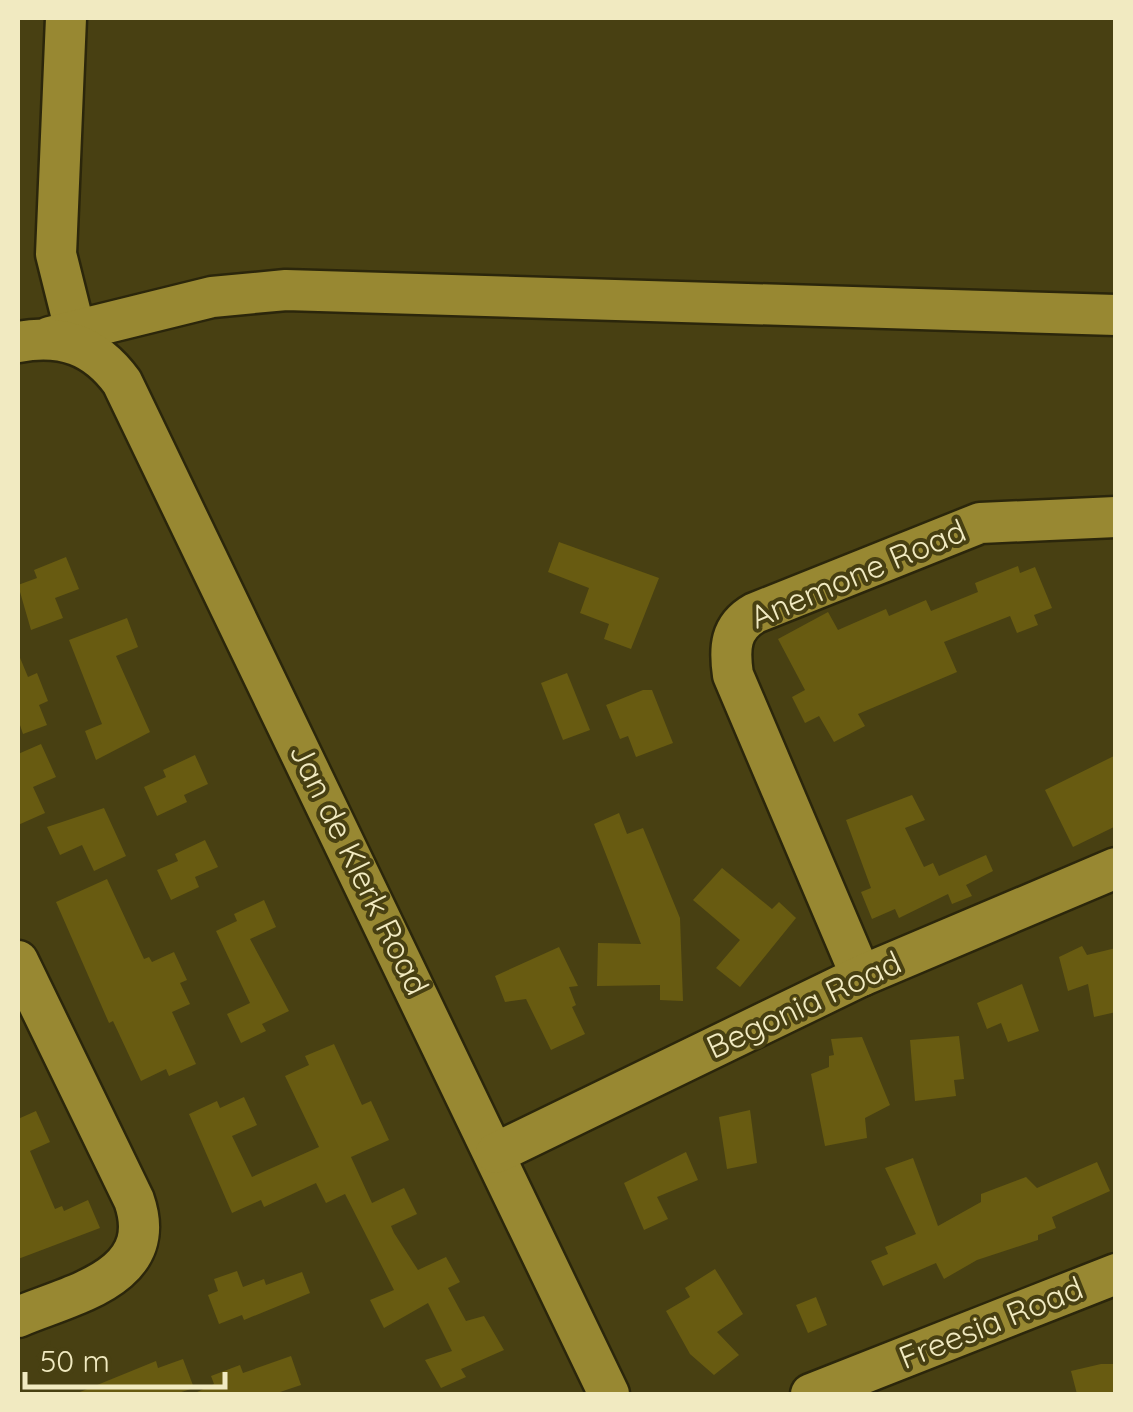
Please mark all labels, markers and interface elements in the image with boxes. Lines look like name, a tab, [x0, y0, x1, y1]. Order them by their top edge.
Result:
street label: Anemone Road	[744, 510, 972, 637]
street label: Jan de Klerk Road	[282, 736, 438, 1001]
street label: Begonia Road	[700, 942, 907, 1067]
street label: Freesia Road	[893, 1267, 1089, 1377]
scale bar	[25, 1327, 225, 1389]
text: 50 m	[40, 1342, 110, 1380]

